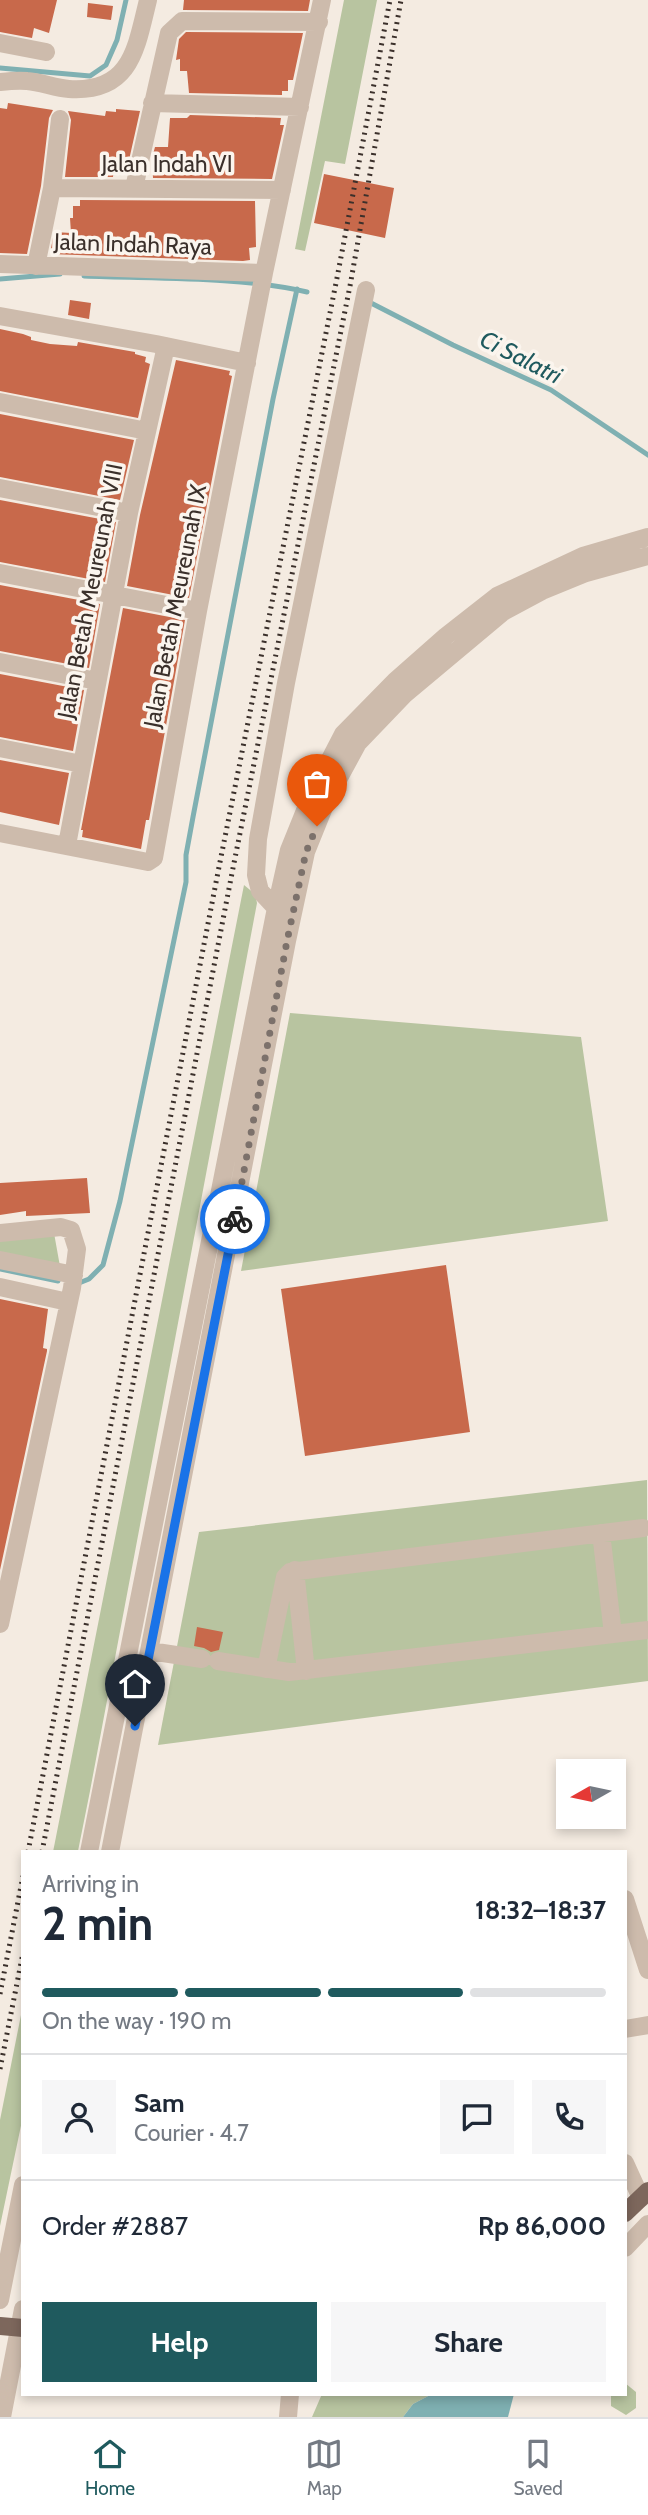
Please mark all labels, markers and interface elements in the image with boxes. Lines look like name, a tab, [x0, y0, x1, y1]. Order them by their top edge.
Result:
street label: Jalan Indah VI	[100, 150, 233, 178]
street label: Jalan Indah Raya	[53, 227, 212, 261]
water label: Ci Salatri	[475, 324, 568, 390]
street label: Jalan Betah Meureunah VIII	[51, 461, 128, 722]
street label: Jalan Betah Meureunah IX	[137, 482, 212, 731]
pin	[287, 754, 347, 826]
icon: bag	[298, 765, 336, 803]
courier	[200, 1184, 270, 1254]
icon: bike	[216, 1200, 254, 1238]
pin	[105, 1654, 165, 1726]
icon: home	[116, 1665, 154, 1703]
north arrow	[556, 1759, 626, 1829]
map controls	[556, 1759, 626, 1829]
text: Arriving in	[42, 1870, 139, 1898]
text: 18:32–18:37	[475, 1894, 606, 1926]
text: 2 min	[42, 1896, 153, 1952]
text: On the way · 190 m	[42, 2007, 231, 2035]
button: person	[42, 2080, 116, 2154]
button: chat	[440, 2080, 514, 2154]
button: phone	[532, 2080, 606, 2154]
text: Sam	[134, 2087, 185, 2119]
text: Courier · 4.7	[134, 2119, 249, 2147]
text: Order #2887	[42, 2210, 188, 2242]
text: Rp 86,000	[478, 2210, 606, 2242]
button: Help	[42, 2302, 317, 2382]
button: Share	[331, 2302, 606, 2382]
tab: Home	[85, 2435, 135, 2500]
tab: Map	[305, 2435, 343, 2500]
tab: Saved	[514, 2435, 563, 2500]

